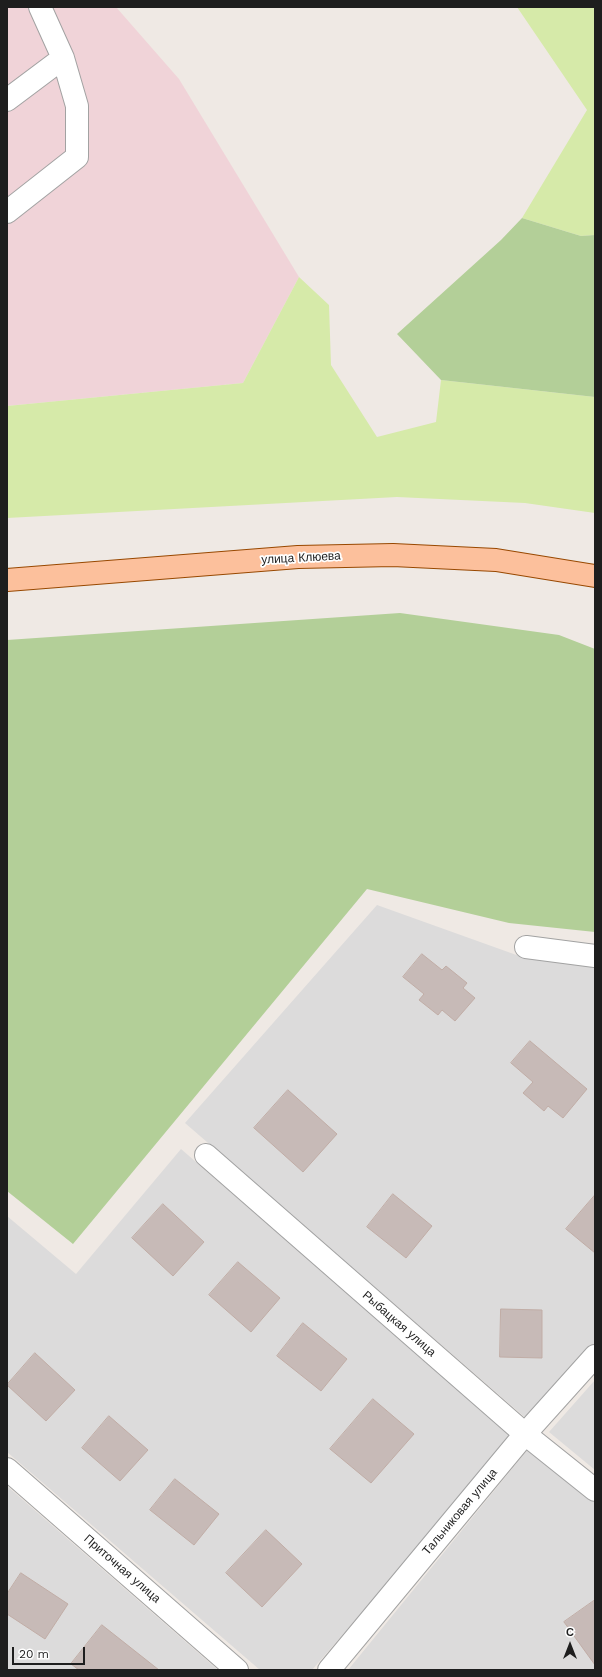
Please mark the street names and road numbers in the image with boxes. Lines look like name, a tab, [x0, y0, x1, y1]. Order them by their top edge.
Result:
street label: улица Клюева	[261, 549, 341, 567]
street label: Рыбацкая улица	[359, 1288, 439, 1360]
street label: Тальниковая улица	[420, 1466, 500, 1558]
street label: Приточная улица	[81, 1532, 163, 1606]

